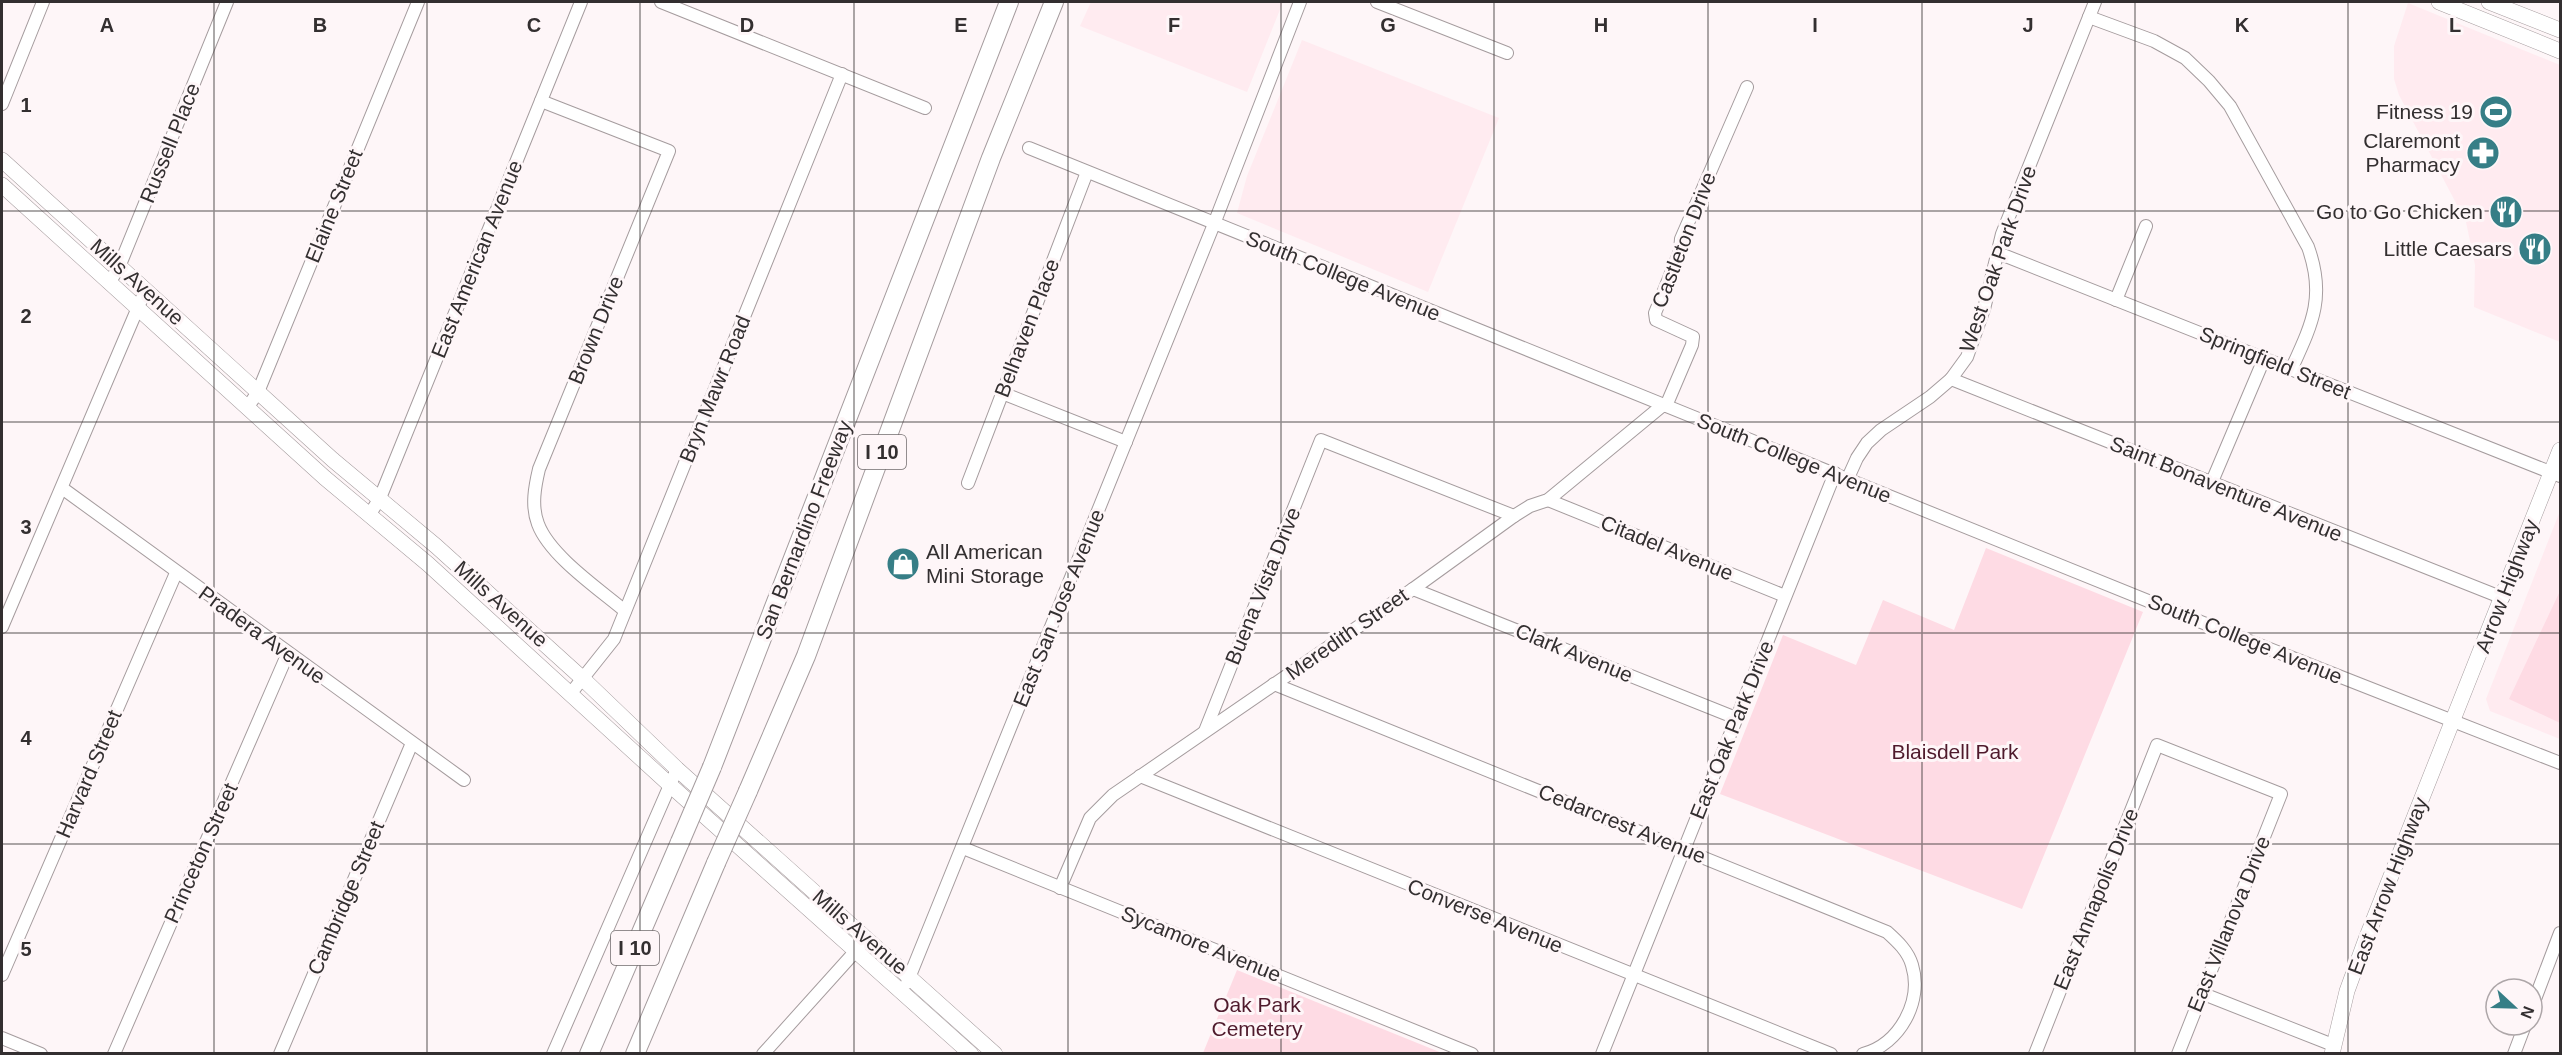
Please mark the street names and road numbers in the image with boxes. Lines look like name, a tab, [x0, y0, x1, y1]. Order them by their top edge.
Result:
street label: Russell Place	[135, 80, 204, 206]
street label: Elaine Street	[300, 146, 367, 266]
street label: East American Avenue	[426, 157, 527, 361]
street label: West Oak Park Drive	[1955, 163, 2040, 355]
street label: Castleton Drive	[1647, 169, 1720, 311]
street label: South College Avenue	[1243, 226, 1444, 325]
street label: Mills Avenue	[86, 234, 189, 329]
street label: Belhaven Place	[990, 256, 1063, 400]
street label: Brown Drive	[563, 272, 628, 387]
street label: Bryn Mawr Road	[675, 312, 754, 466]
street label: Springfield Street	[2196, 322, 2354, 403]
street label: South College Avenue	[1694, 408, 1895, 507]
street label: San Bernardino Freeway	[751, 417, 856, 642]
street label: Saint Bonaventure Avenue	[2107, 431, 2346, 546]
road number: I 10	[858, 435, 906, 469]
street label: Buena Vista Drive	[1220, 504, 1305, 668]
street label: East San Jose Avenue	[1008, 506, 1109, 710]
street label: Citadel Avenue	[1598, 510, 1737, 585]
street label: Arrow Highway	[2470, 515, 2543, 656]
street label: Mills Avenue	[450, 556, 553, 651]
street label: Pradera Avenue	[195, 581, 330, 688]
street label: Meredith Street	[1281, 583, 1412, 684]
street label: South College Avenue	[2145, 589, 2346, 688]
street label: Clark Avenue	[1512, 619, 1636, 687]
street label: East Oak Park Drive	[1685, 637, 1778, 822]
street label: Harvard Street	[51, 706, 126, 841]
street label: Princeton Street	[159, 779, 242, 926]
street label: Cedarcrest Avenue	[1535, 779, 1709, 868]
street label: East Arrow Highway	[2343, 794, 2432, 978]
street label: East Annapolis Drive	[2049, 805, 2142, 993]
street label: Cambridge Street	[303, 817, 388, 978]
street label: East Villanova Drive	[2183, 833, 2274, 1015]
street label: Converse Avenue	[1404, 874, 1566, 957]
street label: Mills Avenue	[808, 884, 912, 979]
street label: Sycamore Avenue	[1118, 901, 1284, 986]
road number: I 10	[611, 931, 659, 965]

